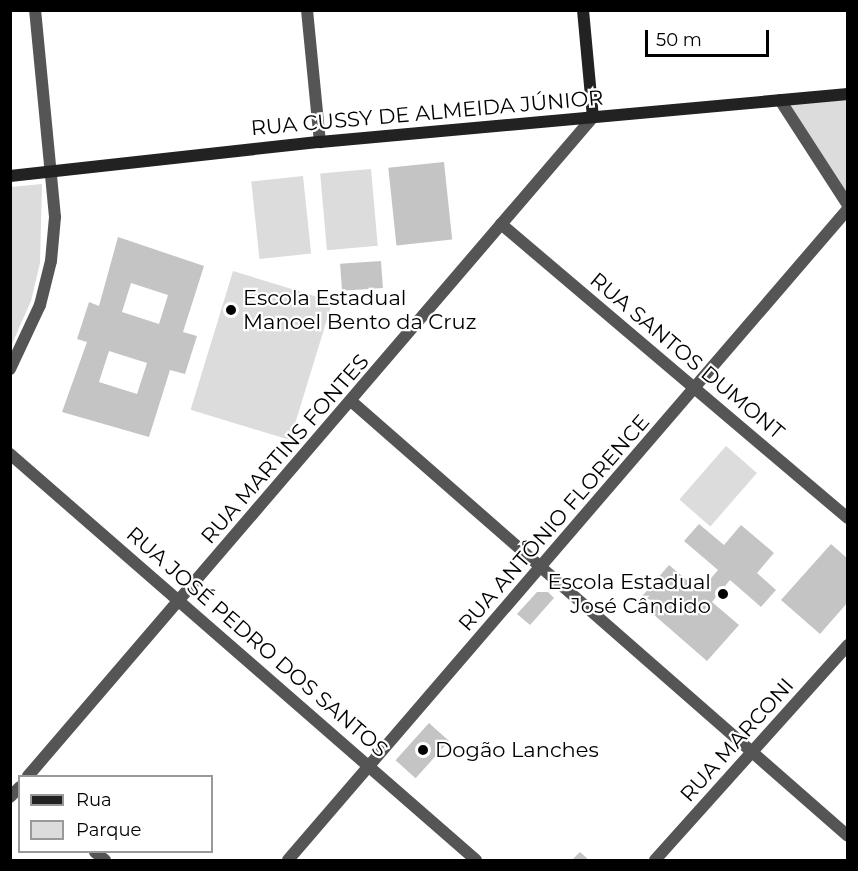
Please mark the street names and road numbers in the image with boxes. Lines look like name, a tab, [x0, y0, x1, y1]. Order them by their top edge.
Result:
street label: RUA CUSSY DE ALMEIDA JÚNIOR	[250, 85, 604, 141]
street label: RUA SANTOS DUMONT	[585, 267, 789, 445]
street label: RUA MARTINS FONTES	[196, 349, 374, 549]
street label: RUA ANTÔNIO FLORENCE	[453, 410, 655, 636]
street label: RUA JOSÉ PEDRO DOS SANTOS	[121, 522, 393, 762]
street label: RUA MARCONI	[675, 673, 799, 807]

